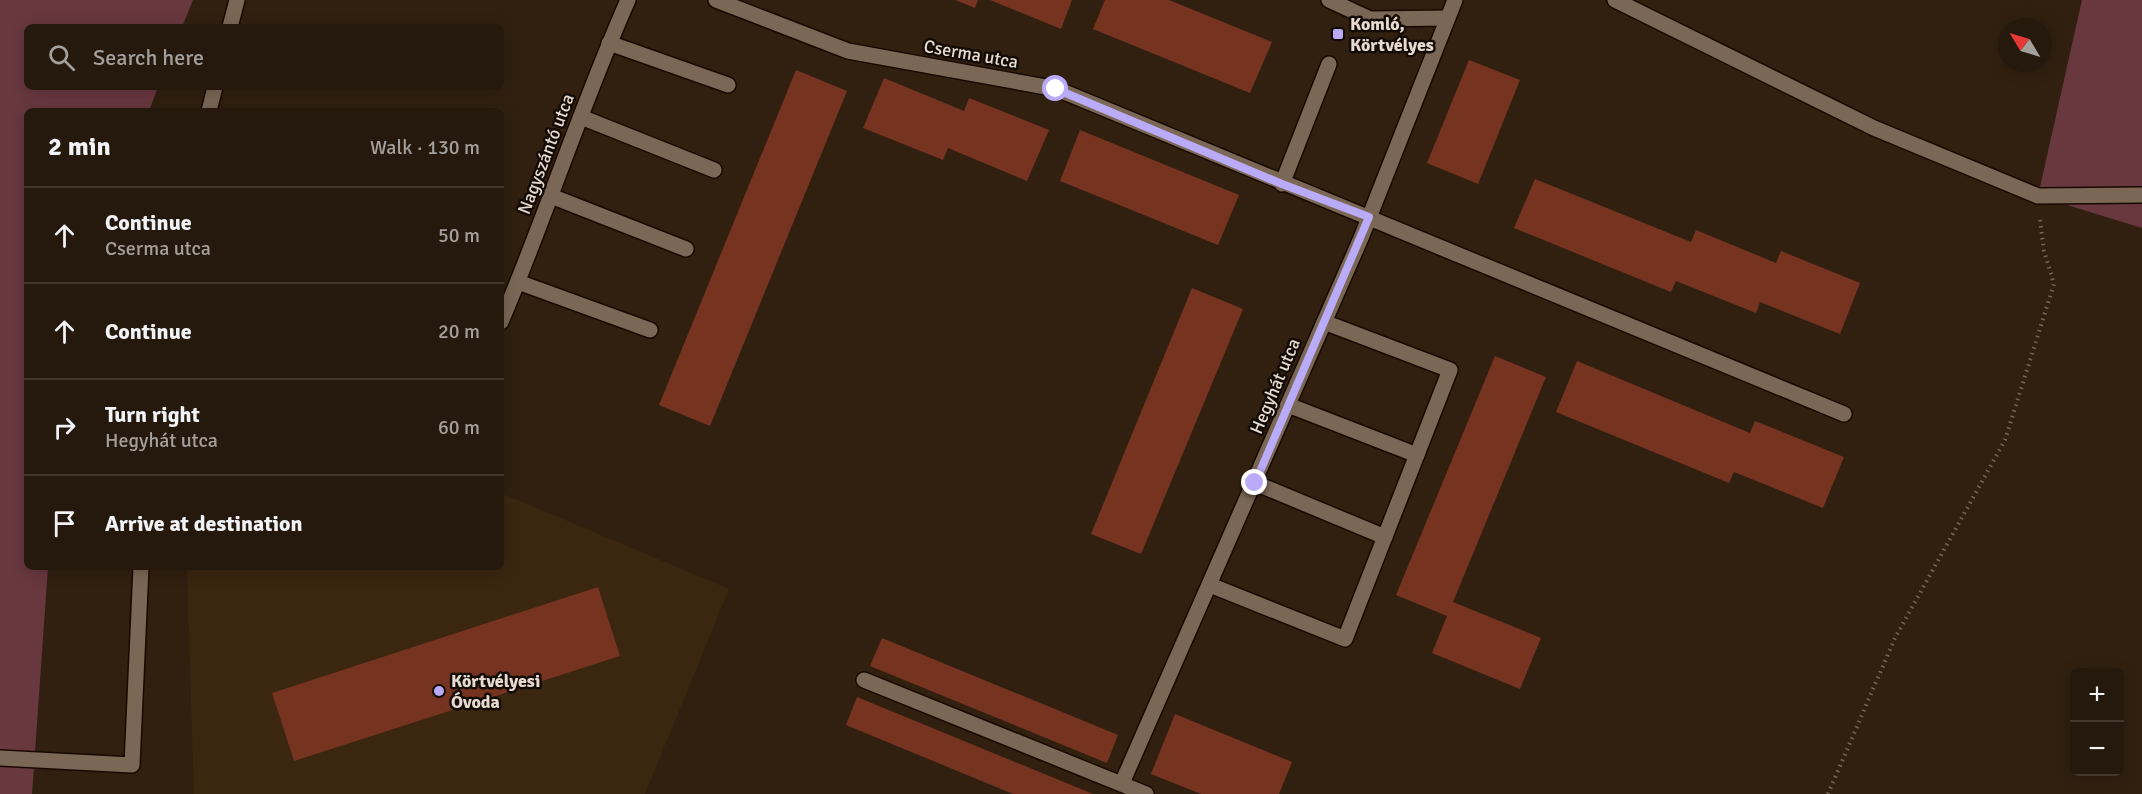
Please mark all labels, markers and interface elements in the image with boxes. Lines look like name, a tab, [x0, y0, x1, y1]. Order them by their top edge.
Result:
place label: Komló, Körtvélyes	[1350, 13, 1434, 56]
north arrow	[1998, 18, 2052, 72]
search box	[24, 24, 504, 90]
marker: Komló, Körtvélyes	[1331, 27, 1345, 41]
street label: Cserma utca	[922, 35, 1020, 73]
icon: search	[45, 41, 78, 74]
text: Search here	[93, 44, 204, 71]
route start	[1042, 75, 1068, 101]
street label: Nagyszántó utca	[513, 91, 579, 217]
text: 2 min	[48, 131, 111, 163]
text: Walk · 130 m	[370, 135, 480, 160]
text: Continue	[105, 209, 192, 236]
icon: ahead	[48, 219, 81, 252]
text: 50 m	[438, 223, 480, 248]
text: Cserma utca	[105, 236, 211, 261]
icon: ahead	[48, 315, 81, 348]
text: Continue	[105, 318, 192, 345]
text: 20 m	[438, 319, 480, 344]
street label: Hegyhát utca	[1245, 335, 1305, 437]
text: Turn right	[105, 401, 200, 428]
icon: right	[48, 411, 81, 444]
text: 60 m	[438, 415, 480, 440]
text: Hegyhát utca	[105, 428, 218, 453]
route end	[1241, 469, 1267, 495]
icon: arrive	[48, 507, 81, 540]
text: Arrive at destination	[105, 510, 302, 537]
map controls	[2070, 668, 2124, 776]
button: +	[2070, 668, 2124, 722]
place label: Körtvélyesi Óvoda	[451, 670, 540, 713]
marker: Körtvélyesi Óvoda	[432, 684, 446, 698]
button: −	[2070, 722, 2124, 776]

